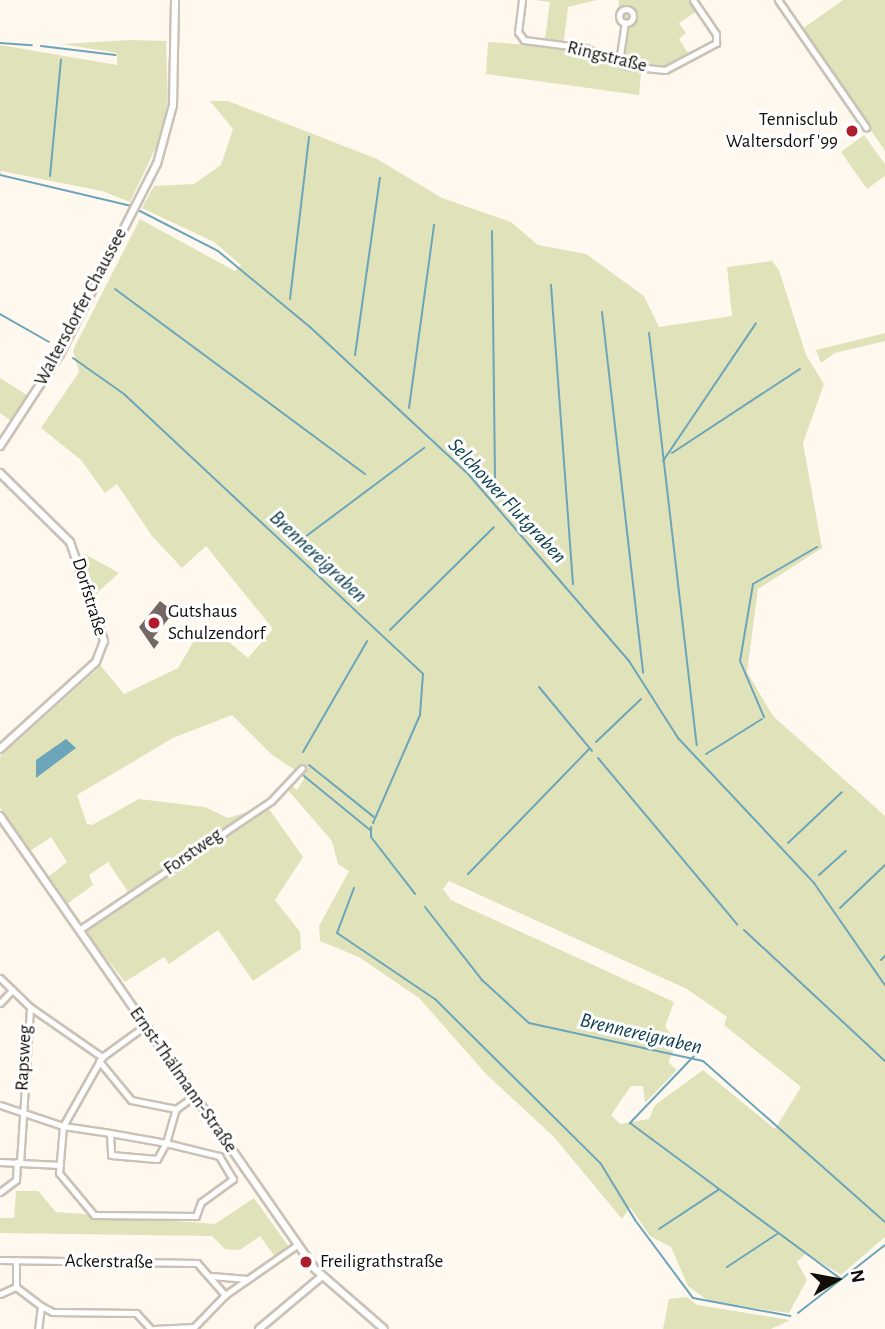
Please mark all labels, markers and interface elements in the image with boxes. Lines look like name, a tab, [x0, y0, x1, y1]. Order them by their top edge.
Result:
street label: Ringstraße	[565, 36, 649, 78]
place label: Tennisclub Waltersdorf '99	[726, 109, 838, 153]
marker: Tennisclub Waltersdorf '99	[844, 123, 860, 139]
street label: Waltersdorfer Chaussee	[30, 224, 132, 390]
water label: Selchower Flutgraben	[442, 433, 572, 569]
water label: Brennereigraben	[264, 505, 372, 609]
street label: Dorfstraße	[66, 555, 112, 639]
place label: Gutshaus Schulzendorf	[168, 601, 265, 645]
marker: Gutshaus Schulzendorf	[146, 615, 162, 631]
street label: Forstweg	[159, 824, 227, 880]
street label: Ernst-Thälmann-Straße	[124, 1003, 242, 1157]
water label: Brennereigraben	[578, 1008, 704, 1060]
street label: Rapsweg	[11, 1024, 37, 1092]
north arrow	[801, 1245, 871, 1315]
street label: Ackerstraße	[65, 1250, 153, 1274]
place label: Freiligrathstraße	[320, 1251, 443, 1273]
marker: Freiligrathstraße	[298, 1254, 314, 1270]
text: N	[847, 1268, 868, 1284]

